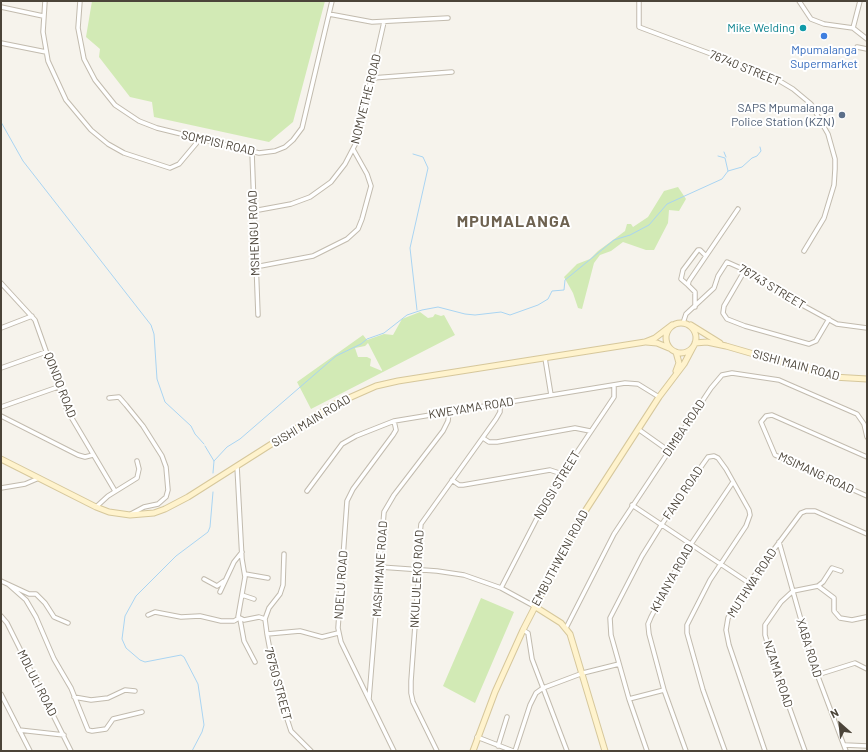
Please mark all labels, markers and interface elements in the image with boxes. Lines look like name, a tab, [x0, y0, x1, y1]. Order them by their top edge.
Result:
place label: Mike Welding	[727, 21, 795, 35]
marker: Mike Welding	[798, 23, 808, 33]
marker: Mpumalanga Supermarket	[819, 31, 829, 41]
place label: Mpumalanga Supermarket	[790, 43, 858, 71]
street label: 76740 STREET	[707, 47, 783, 89]
street label: NOMVETHE ROAD	[348, 53, 384, 145]
place label: SAPS Mpumalanga Police Station (KZN)	[731, 101, 834, 129]
marker: SAPS Mpumalanga Police Station (KZN)	[837, 110, 847, 120]
street label: SOMPISI ROAD	[180, 128, 256, 158]
street label: MSHENGU ROAD	[245, 190, 263, 276]
district label: MPUMALANGA	[457, 212, 571, 232]
street label: 76743 STREET	[736, 262, 808, 312]
street label: SISHI MAIN ROAD	[751, 346, 841, 384]
street label: QONDO ROAD	[41, 350, 79, 420]
street label: SISHI MAIN ROAD	[269, 392, 353, 450]
street label: KWEYAMA ROAD	[427, 394, 515, 422]
street label: DIMBA ROAD	[660, 397, 708, 459]
street label: NDOSI STREET	[531, 448, 583, 522]
street label: MSIMANG ROAD	[776, 449, 856, 497]
street label: FANO ROAD	[660, 464, 706, 522]
street label: EMBUTHWENI ROAD	[529, 508, 591, 608]
street label: MASHIMANE ROAD	[369, 520, 391, 618]
street label: NKULULEKO ROAD	[407, 529, 427, 629]
street label: KHANYA ROAD	[647, 541, 697, 615]
street label: MUTHWA ROAD	[724, 546, 780, 620]
street label: NDELU ROAD	[331, 550, 351, 620]
street label: XABA ROAD	[793, 617, 825, 679]
street label: NZAMA ROAD	[760, 639, 796, 709]
street label: 76750 STREET	[261, 646, 295, 722]
street label: MDLULI ROAD	[14, 647, 60, 719]
north arrow	[820, 704, 860, 744]
text: N	[828, 705, 841, 720]

